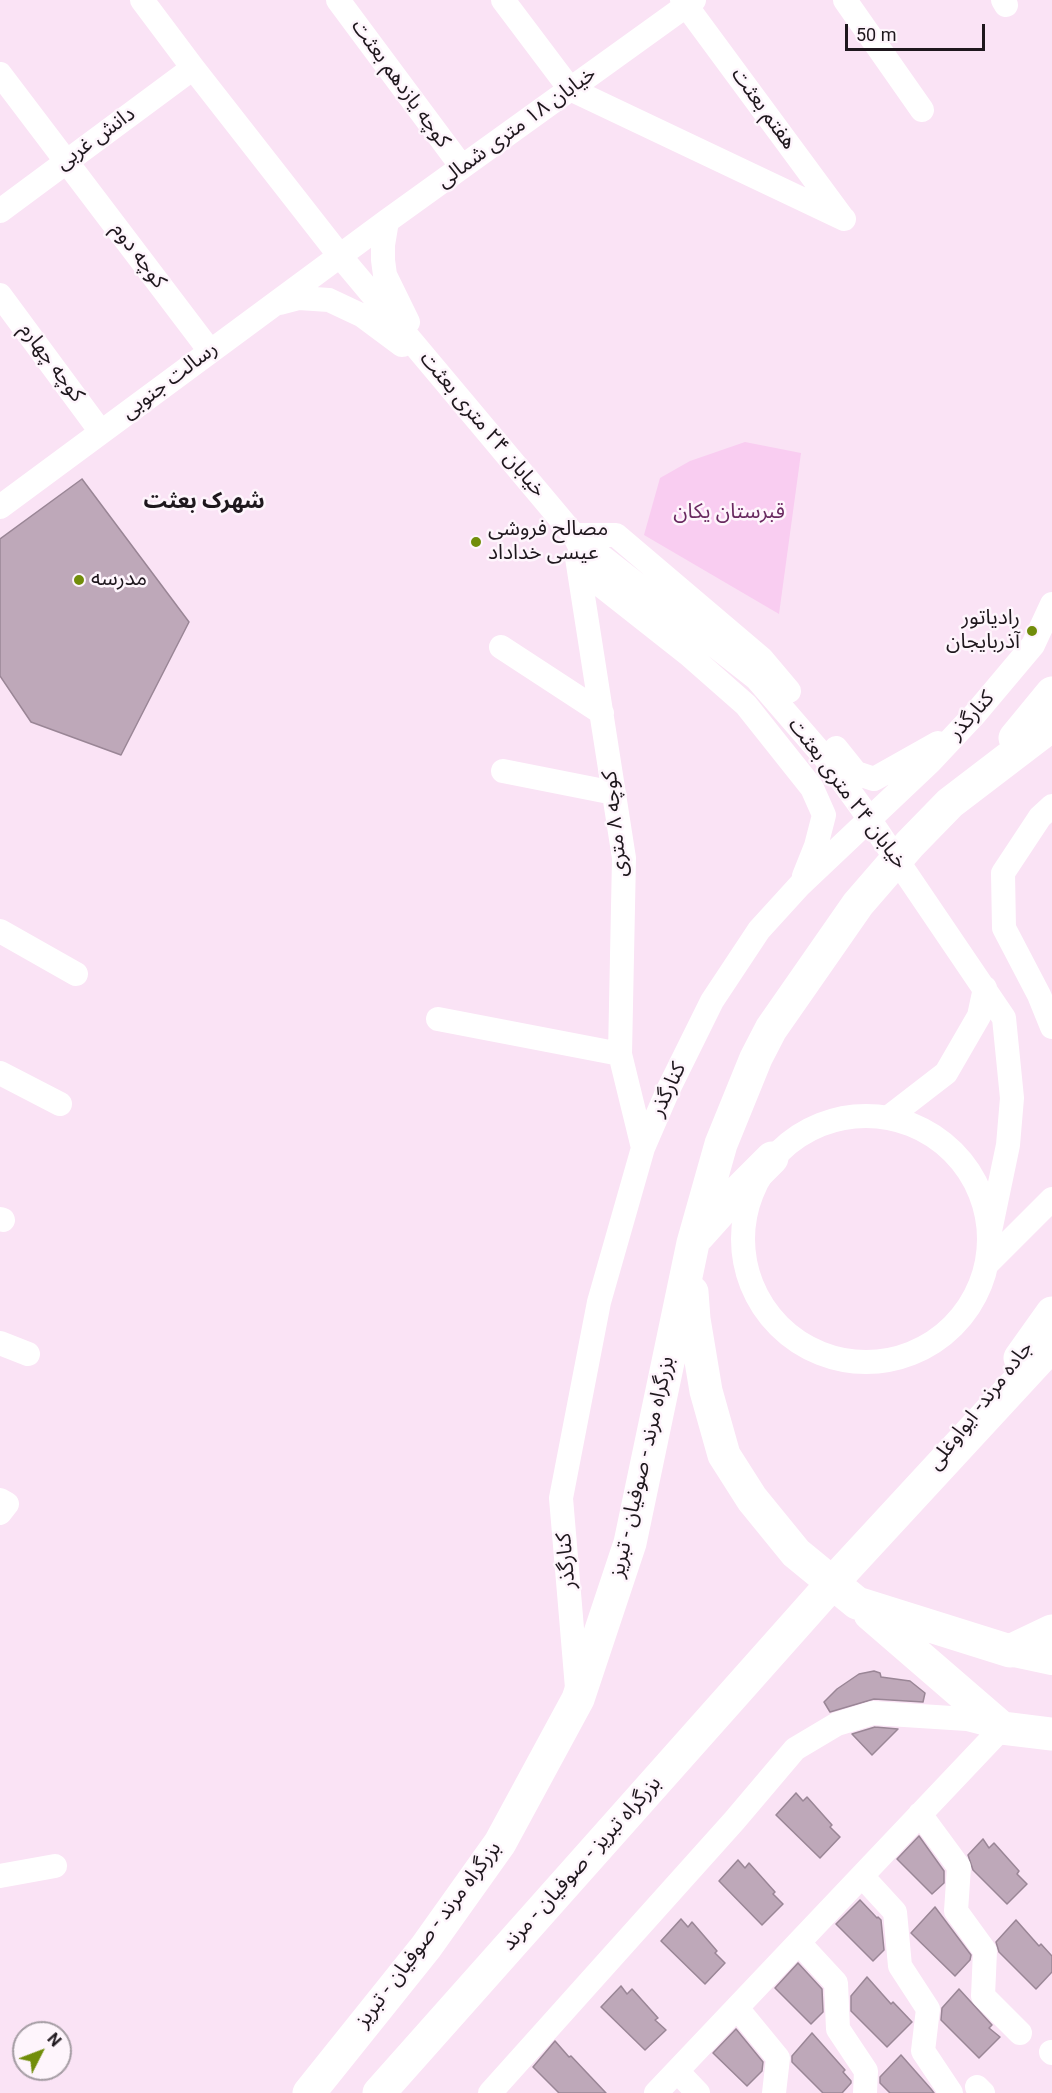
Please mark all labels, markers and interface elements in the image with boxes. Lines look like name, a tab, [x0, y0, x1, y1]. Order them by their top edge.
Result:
scale bar	[848, 12, 988, 50]
street label: کوچه یازدهم بعثت	[345, 15, 455, 153]
text: 50 m	[856, 24, 896, 45]
street label: خیابان ۱۸ متری شمالی	[432, 62, 602, 194]
street label: هفتم بعثت	[725, 63, 801, 155]
street label: دانش غربی	[51, 102, 141, 176]
street label: کوچه دوم	[105, 218, 171, 294]
street label: کوچه چهارم	[13, 318, 89, 408]
street label: رسالت جنوبی	[117, 337, 223, 425]
street label: خیابان ۲۴ متری بعثت	[414, 347, 550, 503]
district label: شهرک بعثت	[143, 489, 265, 515]
park label: قبرستان یکان	[673, 500, 785, 526]
place label: مصالح فروشی عیسی خداداد	[488, 517, 608, 567]
marker: مصالح فروشی عیسی خداداد	[469, 535, 483, 549]
place label: مدرسه	[91, 567, 147, 593]
marker: مدرسه	[72, 573, 86, 587]
place label: رادیاتور آذربایجان	[946, 606, 1020, 656]
marker: رادیاتور آذربایجان	[1025, 624, 1039, 638]
street label: کنارگذر	[944, 687, 1000, 745]
street label: خیابان ۲۴ متری بعثت	[782, 713, 912, 875]
street label: کوچه ۸ متری	[598, 770, 634, 878]
street label: کنارگذر	[646, 1059, 692, 1121]
street label: جاده مرند- ایواوغلی	[923, 1337, 1039, 1475]
street label: بزرگراه مرند - صوفیان - تبریز	[605, 1354, 681, 1580]
street label: کنارگذر	[552, 1532, 582, 1590]
street label: بزرگراه تبریز - صوفیان - مرند	[497, 1771, 667, 1957]
street label: بزرگراه مرند - صوفیان - تبریز	[351, 1837, 507, 2033]
north arrow	[12, 2021, 72, 2081]
text: N	[43, 2029, 65, 2051]

